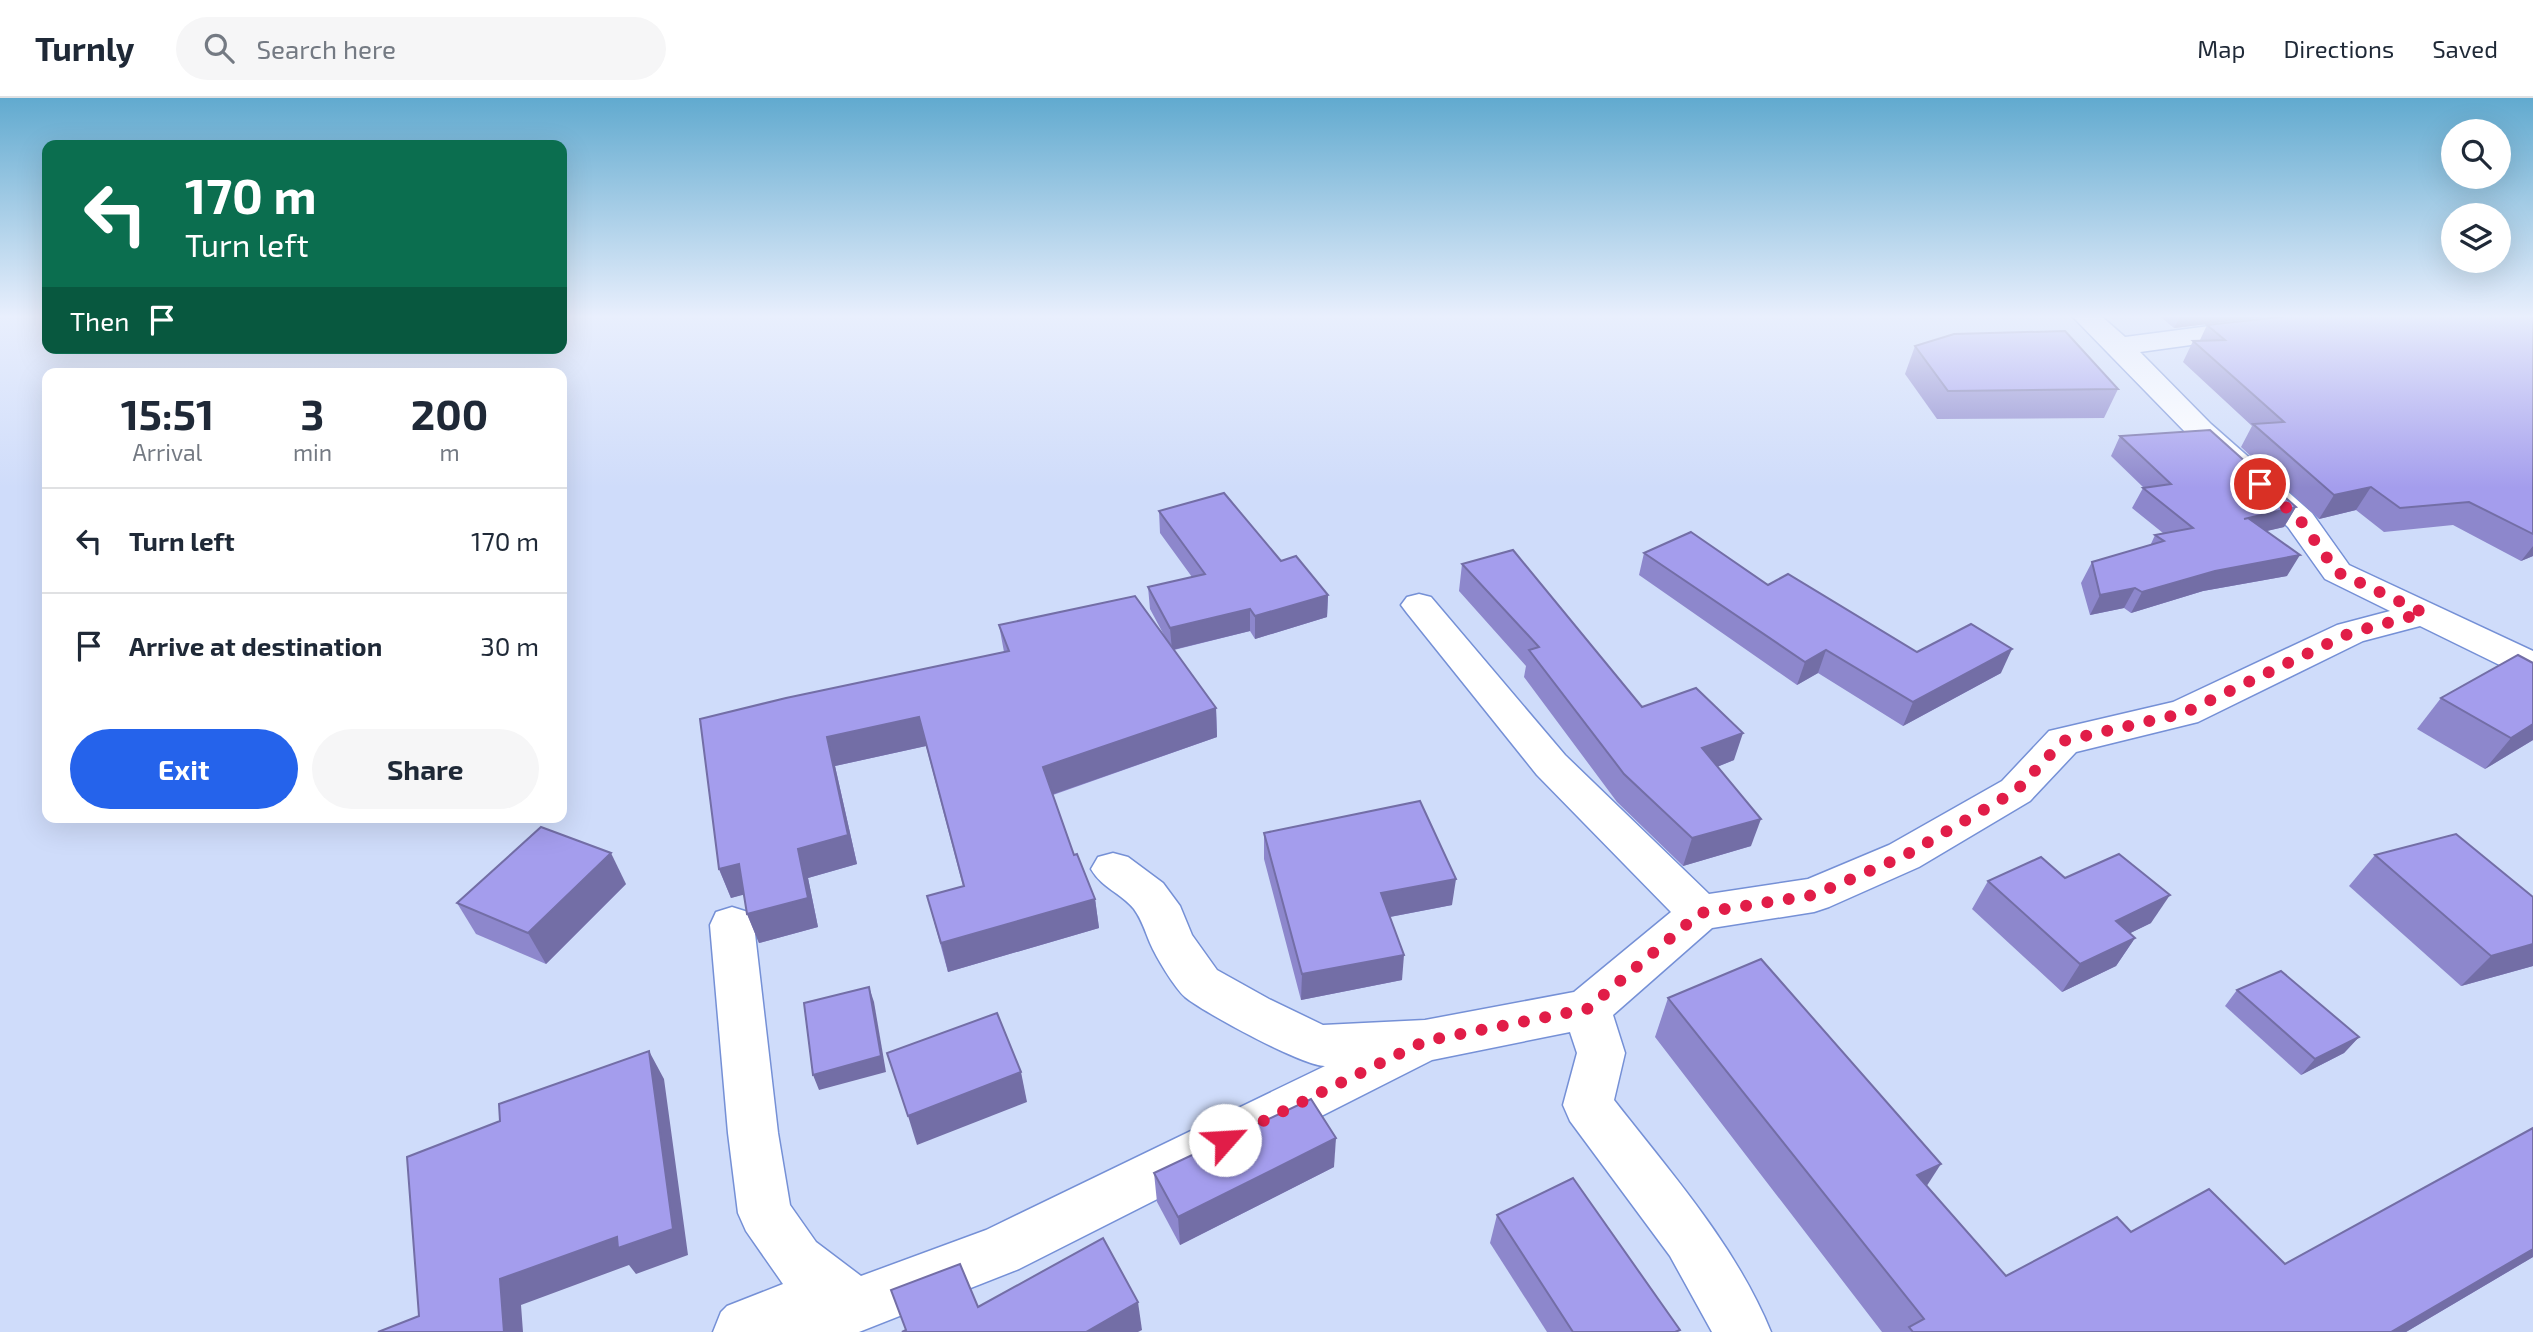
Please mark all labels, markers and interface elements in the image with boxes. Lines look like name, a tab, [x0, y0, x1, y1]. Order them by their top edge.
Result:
search box	[176, 17, 666, 80]
text: Turnly	[35, 28, 134, 68]
icon: search	[200, 29, 238, 67]
text: Search here	[256, 33, 396, 64]
text: Map	[2197, 34, 2245, 63]
text: Directions	[2283, 34, 2394, 63]
text: Saved	[2432, 34, 2498, 63]
map controls	[2441, 119, 2511, 273]
button: search	[2441, 119, 2511, 189]
text: 170 m	[185, 165, 317, 224]
icon: left	[70, 168, 161, 259]
button: layers	[2441, 203, 2511, 273]
text: Turn left	[185, 225, 309, 263]
icon: arrive	[143, 301, 181, 339]
text: Then	[70, 305, 129, 336]
text: 15:51	[121, 388, 214, 438]
text: 3	[301, 388, 324, 438]
text: 200	[411, 388, 488, 438]
text: Arrival	[132, 438, 202, 466]
text: min	[293, 438, 332, 466]
text: m	[439, 438, 460, 466]
pin	[2230, 454, 2290, 514]
icon: arrive	[2241, 465, 2279, 503]
icon: left	[70, 522, 108, 560]
text: Turn left	[129, 525, 235, 556]
text: 170 m	[471, 525, 539, 556]
icon: arrive	[70, 627, 108, 665]
text: Arrive at destination	[129, 630, 382, 661]
text: 30 m	[480, 630, 539, 661]
button: Exit	[70, 729, 298, 809]
button: Share	[312, 729, 539, 809]
position arrow	[1188, 1103, 1262, 1177]

